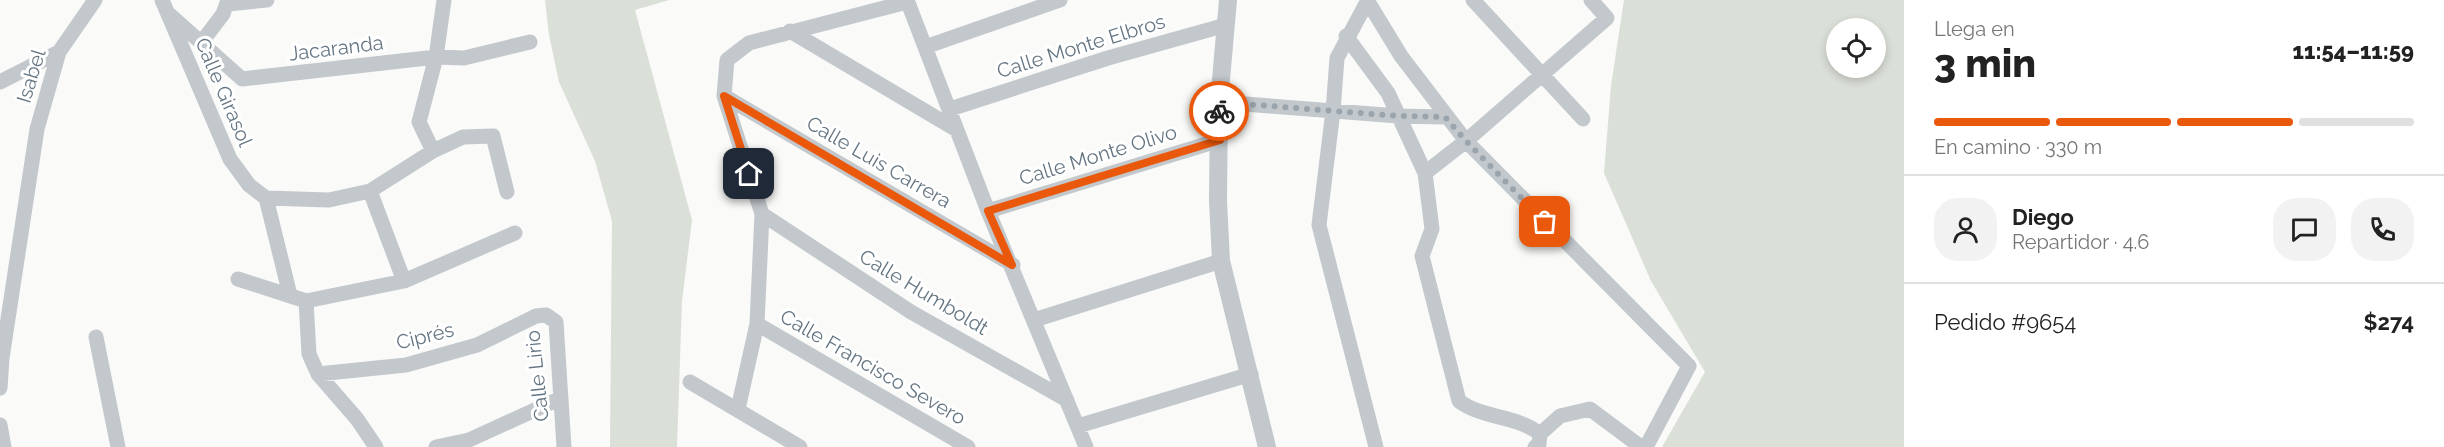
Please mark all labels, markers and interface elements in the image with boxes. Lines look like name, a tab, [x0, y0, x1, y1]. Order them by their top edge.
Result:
street label: Calle Monte Elbros	[994, 9, 1168, 83]
text: Llega en	[1934, 17, 2015, 41]
map controls	[1826, 18, 1886, 78]
button: locate	[1826, 18, 1886, 78]
street label: Jacaranda	[287, 30, 385, 66]
street label: Calle Girasol	[190, 34, 258, 151]
text: 11:54–11:59	[2293, 38, 2414, 64]
text: 3 min	[1934, 40, 2036, 86]
street label: Isabel	[11, 46, 51, 106]
courier	[1189, 81, 1249, 141]
icon: bike	[1203, 95, 1236, 128]
street label: Calle Luis Carrera	[802, 111, 956, 213]
street label: Calle Monte Olivo	[1016, 120, 1180, 190]
text: En camino · 330 m	[1934, 135, 2102, 159]
pin	[723, 148, 774, 199]
icon: home	[732, 157, 765, 190]
pin	[1519, 196, 1570, 247]
button: person	[1934, 198, 1997, 261]
button: chat	[2273, 198, 2336, 261]
button: phone	[2351, 198, 2414, 261]
text: Diego	[2012, 204, 2074, 230]
icon: bag	[1528, 205, 1561, 238]
text: Repartidor · 4.6	[2012, 230, 2149, 254]
street label: Calle Humboldt	[855, 244, 993, 340]
street label: Calle Francisco Severo	[776, 304, 970, 430]
text: Pedido #9654	[1934, 309, 2076, 335]
text: $274	[2364, 309, 2414, 335]
street label: Ciprés	[394, 317, 456, 355]
street label: Calle Lirio	[520, 329, 554, 423]

